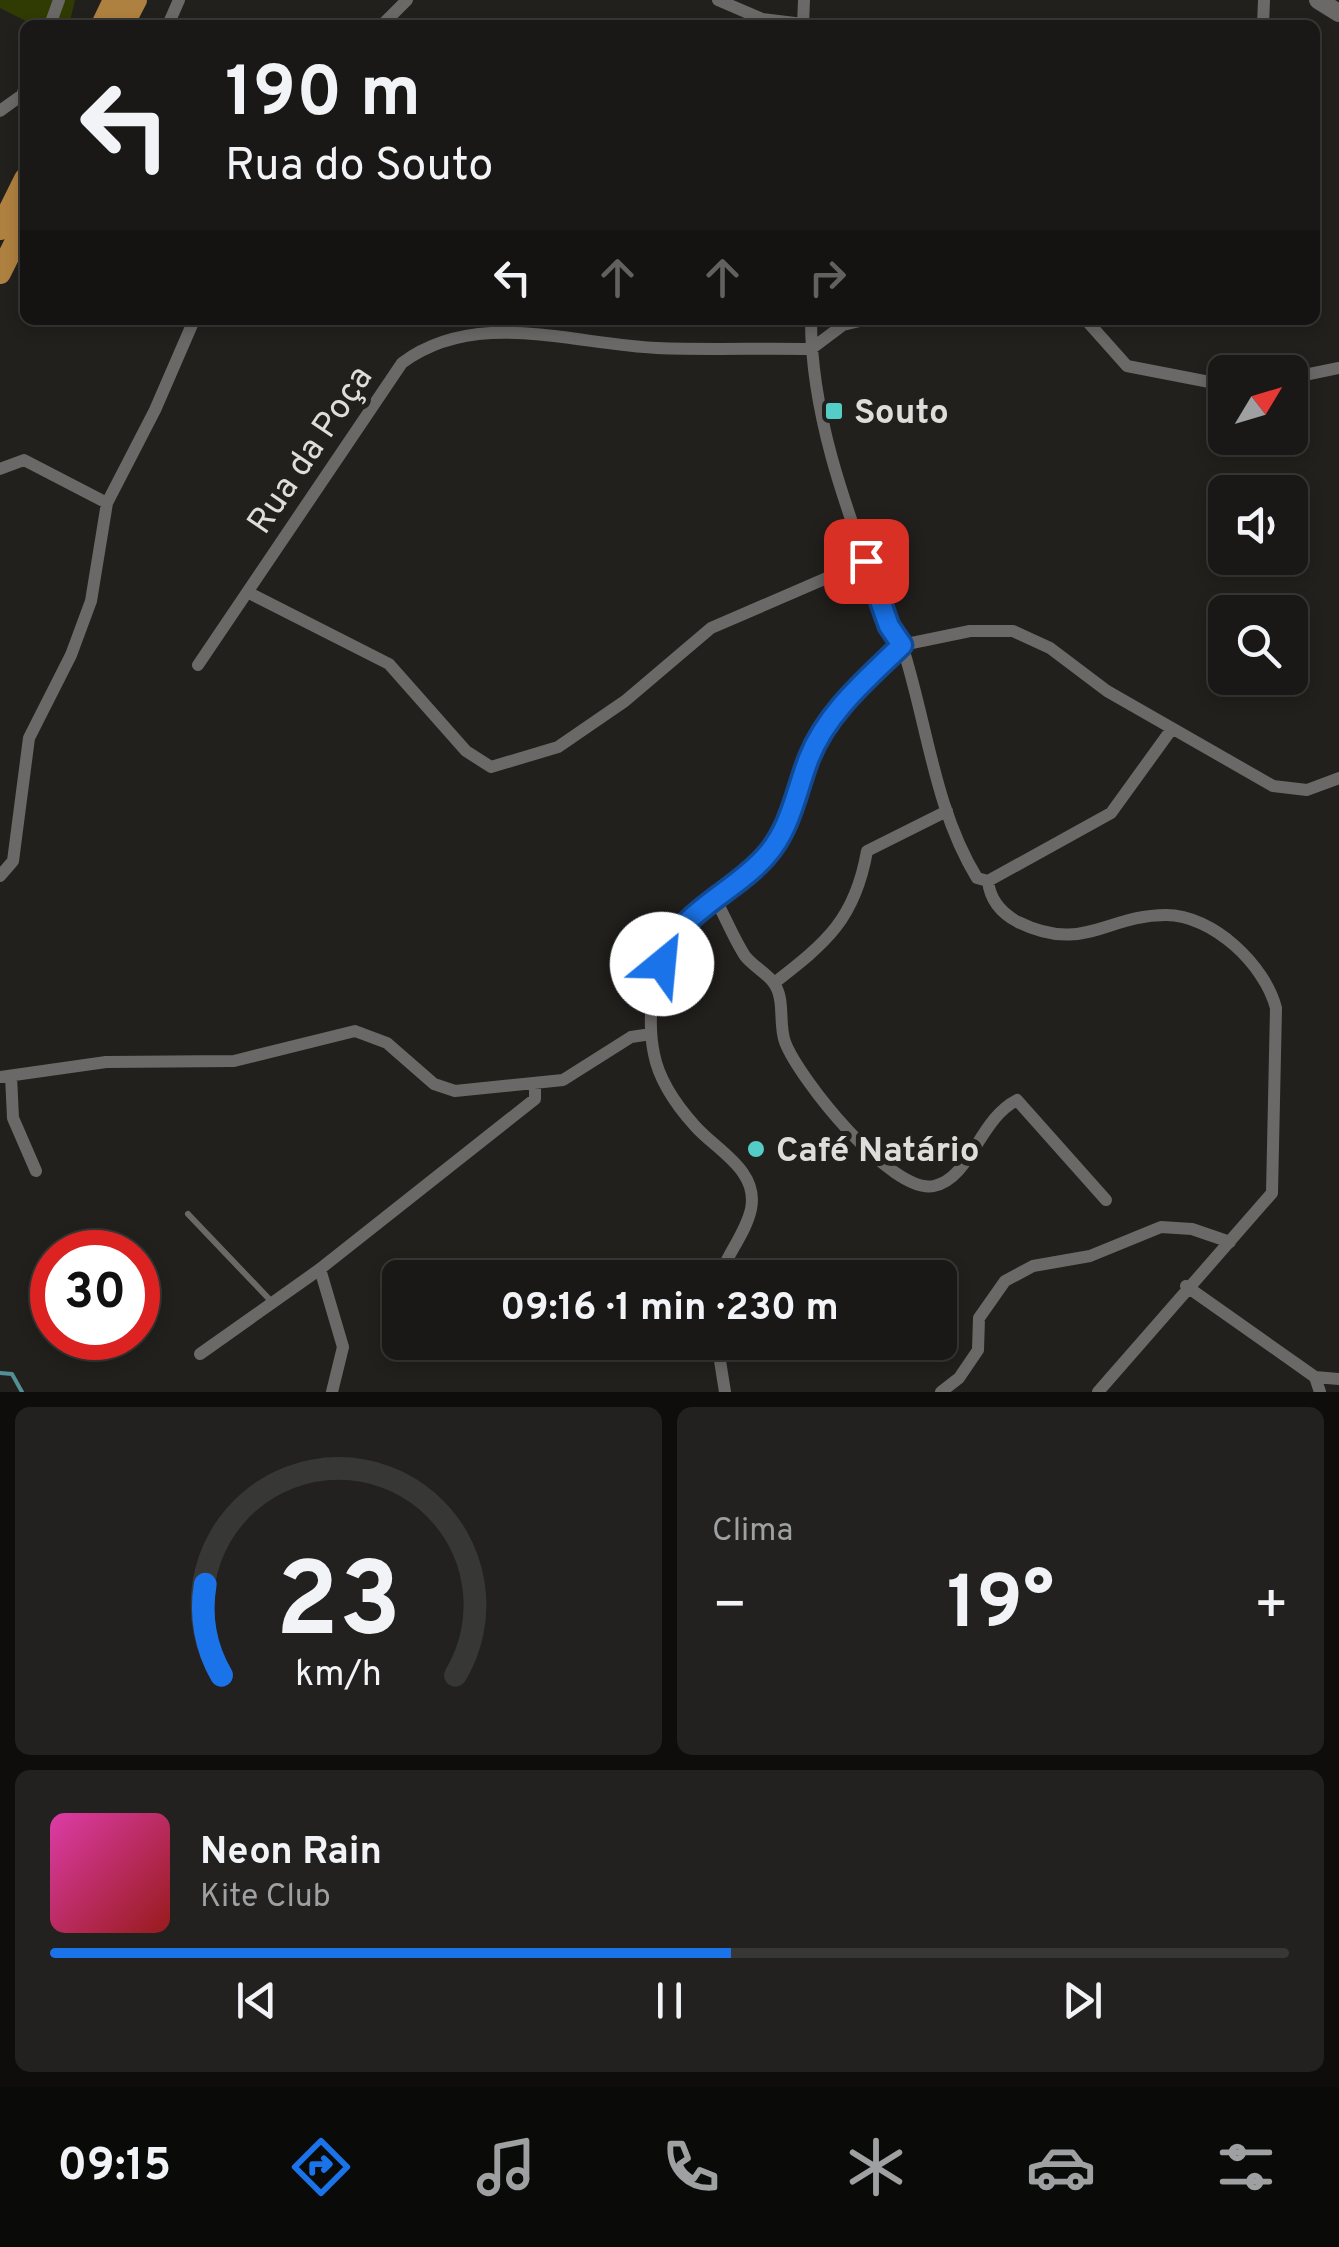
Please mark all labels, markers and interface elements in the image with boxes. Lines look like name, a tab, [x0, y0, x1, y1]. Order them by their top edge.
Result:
text: 190 m	[225, 52, 421, 141]
icon: left	[60, 60, 190, 190]
text: Rua do Souto	[225, 139, 493, 196]
icon: left	[485, 250, 540, 305]
icon: ahead	[590, 250, 645, 305]
icon: ahead	[695, 250, 750, 305]
icon: right	[800, 250, 855, 305]
north arrow	[1208, 355, 1308, 455]
map controls	[1208, 355, 1308, 695]
street label: Rua da Poça	[239, 358, 384, 543]
place label: Souto	[854, 392, 949, 436]
marker: Souto	[823, 400, 845, 422]
button: sound	[1208, 475, 1308, 575]
pin	[824, 519, 909, 604]
icon: arrive	[839, 534, 894, 589]
button: search	[1208, 595, 1308, 695]
position arrow	[610, 912, 714, 1016]
place label: Café Natário	[776, 1130, 980, 1174]
marker: Café Natário	[745, 1138, 767, 1160]
speed limit sign: 30	[30, 1230, 160, 1360]
text: 09:16 · 1 min · 230 m	[500, 1285, 839, 1334]
text: Clima	[712, 1512, 793, 1552]
text: 23	[276, 1541, 401, 1673]
text: 19°	[947, 1560, 1054, 1655]
text: −	[712, 1573, 747, 1643]
text: +	[1254, 1573, 1289, 1643]
text: km/h	[295, 1653, 382, 1699]
text: Neon Rain	[200, 1829, 382, 1878]
text: Kite Club	[200, 1878, 331, 1918]
icon: previous	[229, 1973, 284, 2028]
icon: pause	[642, 1973, 697, 2028]
icon: next	[1055, 1973, 1110, 2028]
icon: directions	[286, 2132, 356, 2202]
icon: music	[471, 2132, 541, 2202]
icon: phone	[656, 2132, 726, 2202]
icon: climate	[841, 2132, 911, 2202]
icon: car	[1026, 2132, 1096, 2202]
icon: filters	[1211, 2132, 1281, 2202]
text: 09:15	[58, 2139, 171, 2196]

